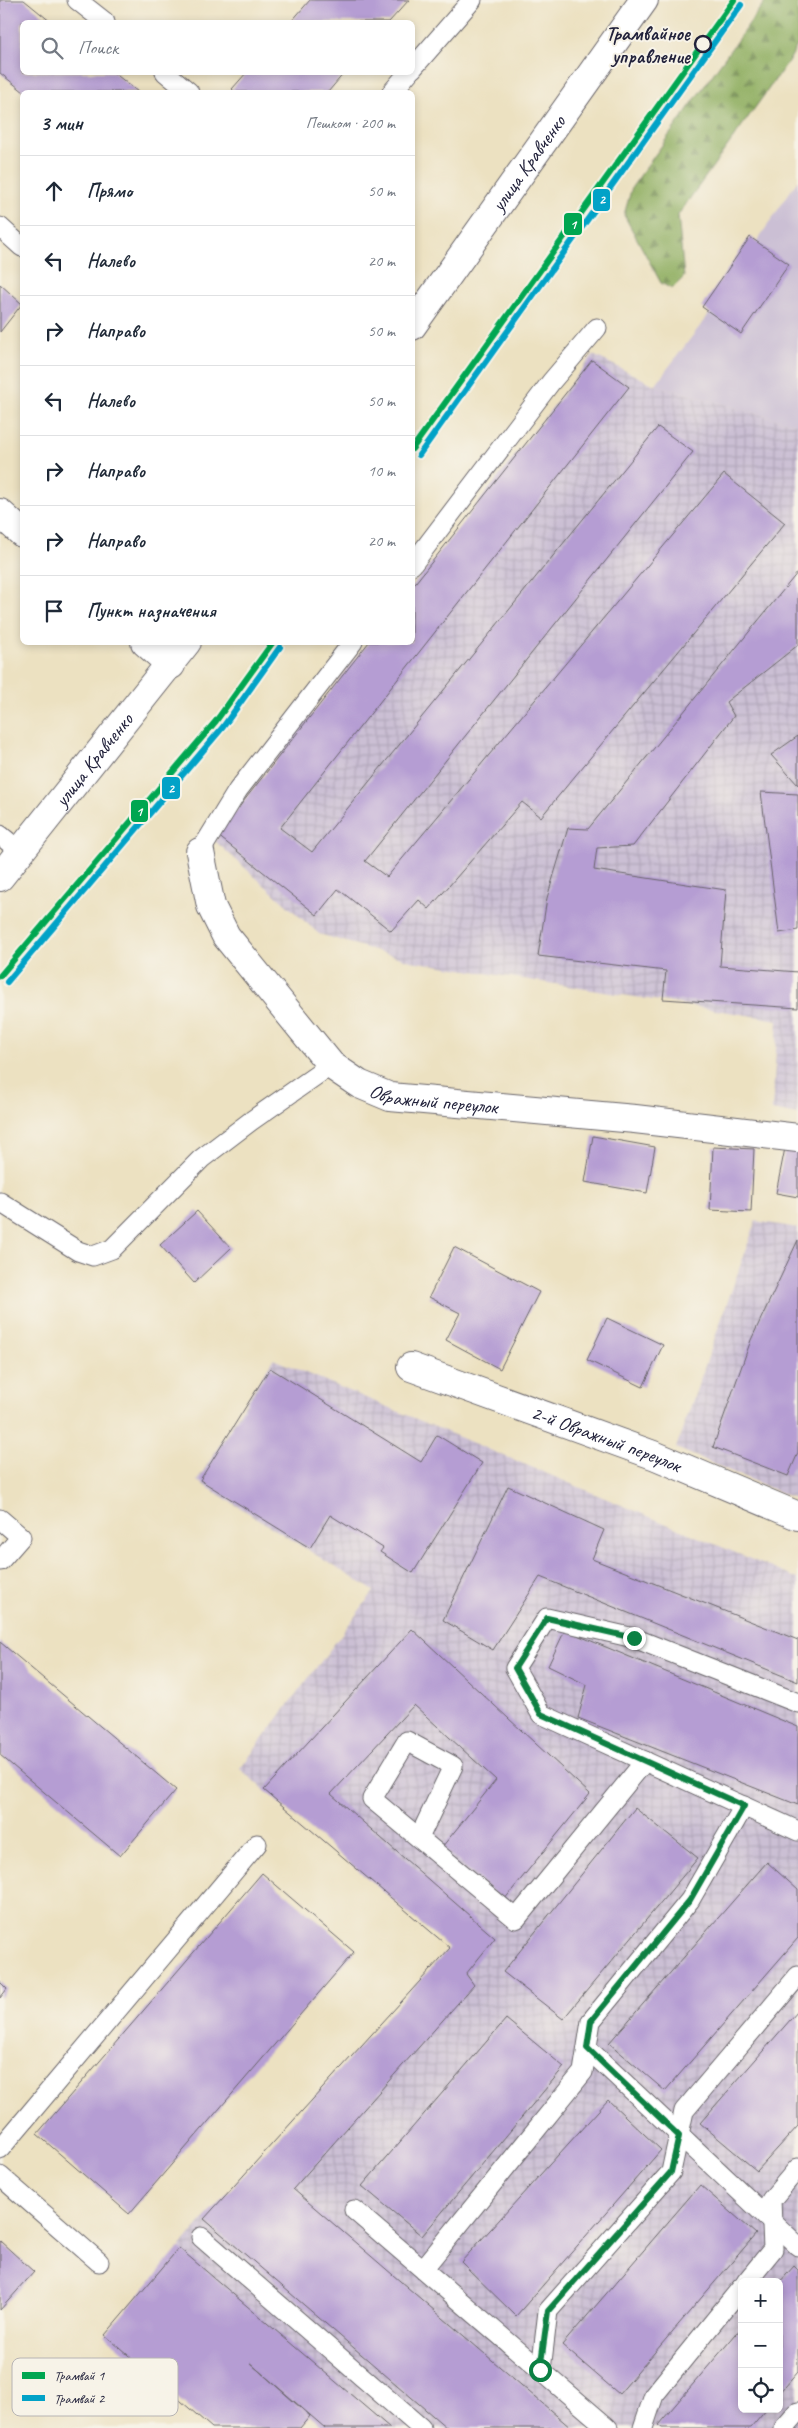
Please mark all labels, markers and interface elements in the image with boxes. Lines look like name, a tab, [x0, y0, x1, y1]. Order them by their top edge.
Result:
search box	[20, 20, 415, 75]
place label: Трамвайное управление	[606, 21, 692, 69]
icon: search	[38, 34, 66, 62]
marker: Трамвайное управление	[694, 35, 712, 53]
text: Поиск	[78, 36, 118, 60]
text: 3 мин	[40, 110, 83, 136]
street label: улица Кравченко	[485, 110, 572, 217]
text: Пешком · 200 m	[306, 113, 395, 133]
icon: ahead	[40, 177, 68, 205]
text: Прямо	[87, 179, 132, 203]
text: 50 m	[368, 181, 395, 201]
line badge: 2	[592, 188, 611, 212]
text: 2	[599, 191, 607, 208]
line badge: 1	[563, 212, 583, 236]
text: 1	[570, 216, 578, 233]
icon: left	[40, 247, 68, 275]
text: Налево	[87, 249, 135, 273]
text: 20 m	[368, 251, 395, 271]
icon: right	[40, 317, 68, 345]
text: Направо	[87, 319, 145, 343]
text: 50 m	[368, 321, 395, 341]
icon: left	[40, 387, 68, 415]
text: Налево	[87, 389, 135, 413]
text: 50 m	[368, 391, 395, 411]
icon: right	[40, 457, 68, 485]
text: Направо	[87, 459, 145, 483]
text: 10 m	[368, 461, 395, 481]
icon: right	[40, 527, 68, 555]
text: Направо	[87, 529, 145, 553]
text: 20 m	[368, 531, 395, 551]
icon: arrive	[40, 597, 68, 625]
text: Пункт назначения	[87, 599, 216, 623]
street label: улица Кравченко	[48, 708, 139, 812]
line badge: 2	[161, 776, 181, 800]
text: 2	[168, 780, 176, 797]
line badge: 1	[130, 799, 149, 823]
text: 1	[136, 803, 144, 820]
street label: Овражный переулок	[366, 1078, 500, 1120]
street label: 2-й Овражный переулок	[528, 1400, 686, 1479]
route end	[623, 1627, 646, 1650]
map controls	[738, 2278, 783, 2413]
button: +	[738, 2278, 783, 2323]
button: −	[738, 2323, 783, 2368]
legend	[12, 2358, 178, 2416]
route start	[529, 2359, 552, 2382]
text: Трамвай 1	[54, 2367, 105, 2384]
button: locate	[738, 2368, 783, 2413]
text: Трамвай 2	[54, 2390, 106, 2407]

